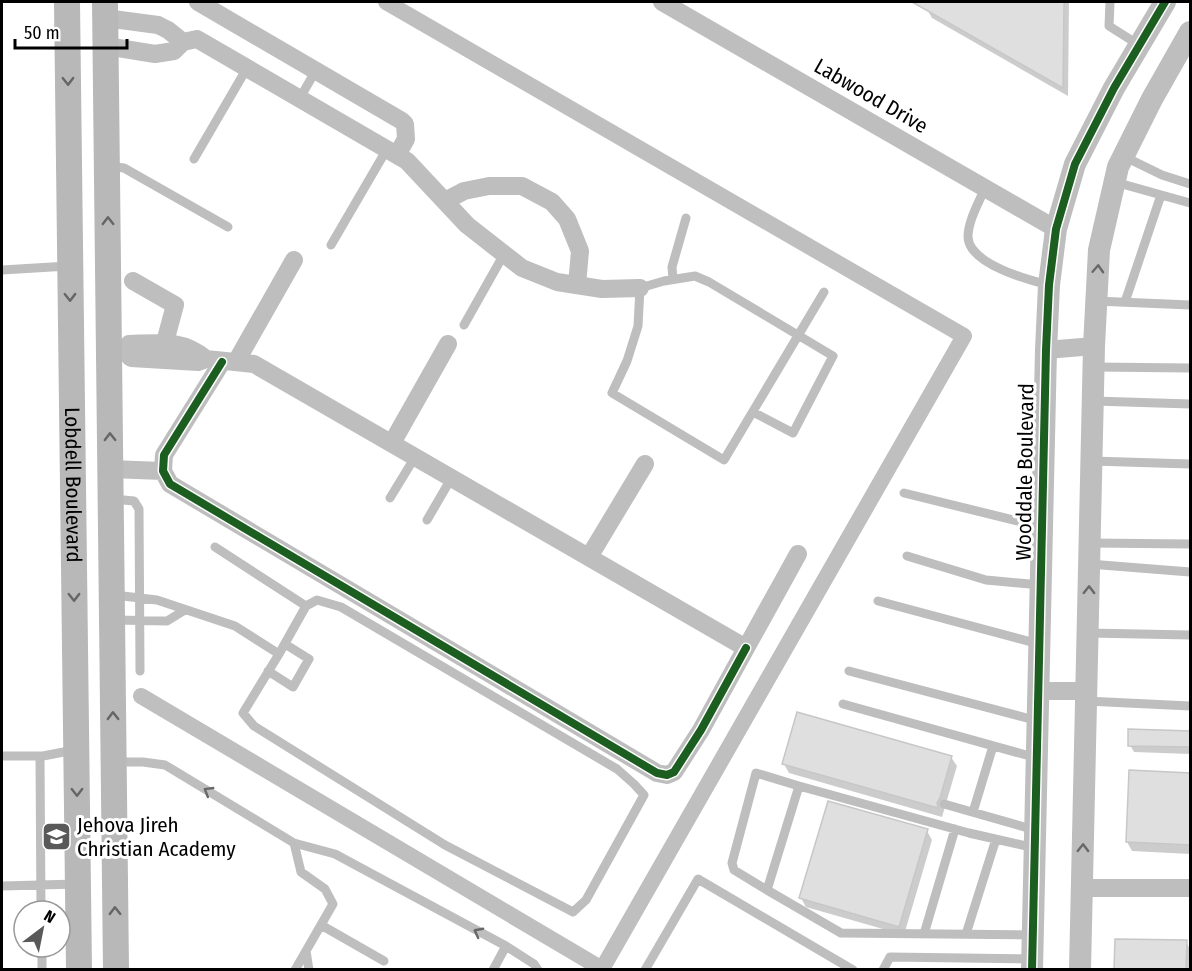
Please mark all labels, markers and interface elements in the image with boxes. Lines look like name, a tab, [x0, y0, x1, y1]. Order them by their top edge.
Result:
scale bar	[15, 12, 128, 50]
text: 50 m	[24, 22, 60, 44]
street label: Labwood Drive	[809, 53, 933, 139]
one-way arrow	[61, 76, 74, 85]
one-way arrow	[102, 217, 114, 226]
one-way arrow	[1091, 265, 1104, 274]
one-way arrow	[64, 292, 76, 301]
street label: Wooddale Boulevard	[1010, 383, 1040, 561]
street label: Lobdell Boulevard	[59, 407, 87, 563]
one-way arrow	[104, 433, 116, 442]
one-way arrow	[1082, 586, 1095, 595]
one-way arrow	[68, 592, 80, 601]
one-way arrow	[107, 712, 119, 721]
one-way arrow	[71, 787, 83, 796]
one-way arrow	[204, 787, 214, 799]
place label: Jehova Jireh Christian Academy	[77, 812, 236, 862]
school or university icon: Jehova Jireh Christian Academy	[40, 821, 72, 853]
one-way arrow	[1076, 844, 1089, 853]
north arrow	[12, 899, 72, 959]
text: N	[41, 906, 59, 927]
one-way arrow	[109, 907, 121, 916]
one-way arrow	[474, 928, 485, 939]

